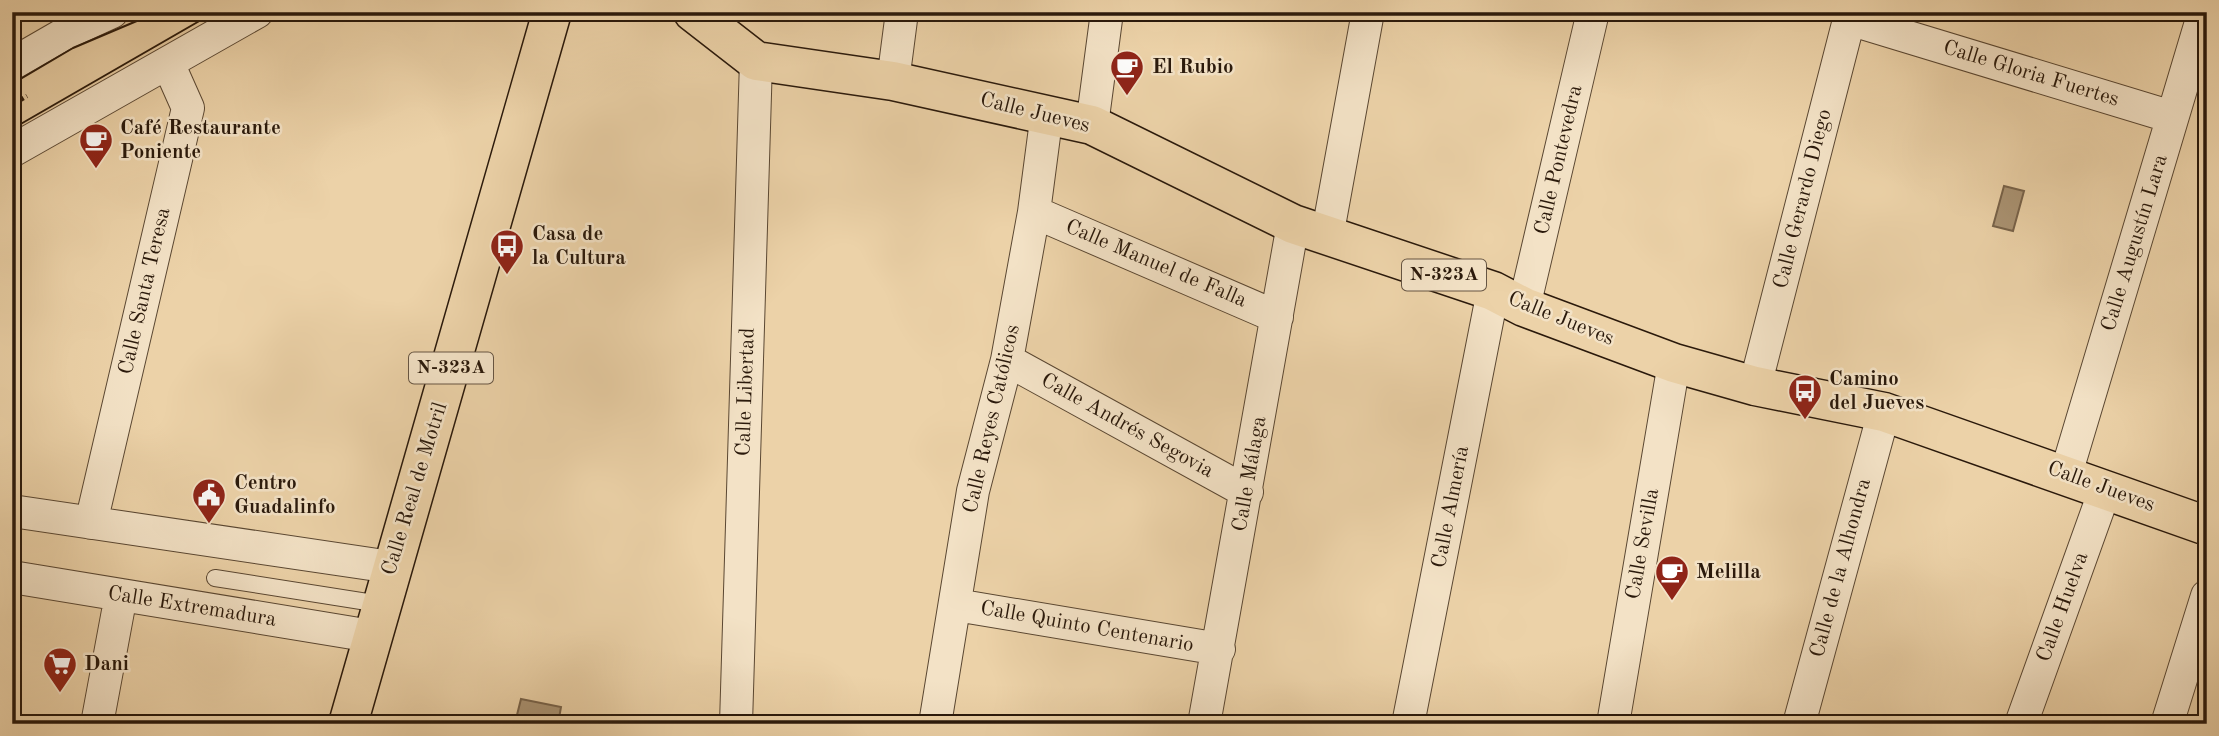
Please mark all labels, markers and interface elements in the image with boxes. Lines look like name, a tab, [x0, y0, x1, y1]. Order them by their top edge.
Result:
street label: Calle Gloria Fuertes	[1940, 37, 2122, 111]
cafe icon: El Rubio	[1108, 48, 1146, 97]
place label: El Rubio	[1152, 57, 1234, 78]
street label: Calle Pontevedra	[1532, 83, 1586, 237]
street label: Calle Jueves	[978, 89, 1092, 137]
street label: Calle Gerardo Diego	[1771, 107, 1835, 291]
place label: Café Restaurante Poniente	[120, 118, 281, 163]
cafe icon: Café Restaurante Poniente	[77, 121, 115, 170]
street label: Calle Augustín Lara	[2098, 152, 2172, 334]
street label: Calle Santa Teresa	[116, 205, 174, 377]
street label: Calle Manuel de Falla	[1062, 216, 1250, 312]
place label: Casa de la Cultura	[532, 224, 626, 269]
bus stop icon: Casa de la Cultura	[488, 227, 526, 276]
road number: N-323A	[1402, 260, 1486, 290]
street label: Calle Jueves	[1505, 288, 1617, 350]
street label: Calle Reyes Católicos	[960, 323, 1024, 515]
street label: Calle Libertad	[733, 327, 759, 457]
road number: N-323A	[409, 352, 493, 384]
place label: Camino del Jueves	[1829, 369, 1924, 414]
street label: Calle Andrés Segovia	[1037, 370, 1217, 482]
bus stop icon: Camino del Jueves	[1786, 372, 1824, 421]
street label: Calle Real de Motril	[379, 400, 451, 578]
street label: Calle Málaga	[1229, 415, 1271, 533]
street label: Calle Almería	[1429, 444, 1473, 570]
street label: Calle Jueves	[2045, 458, 2157, 516]
place label: Centro Guadalinfo	[234, 473, 336, 518]
public building icon: Centro Guadalinfo	[190, 476, 228, 525]
street label: Calle de la Alhondra	[1807, 476, 1875, 660]
street label: Calle Sevilla	[1623, 487, 1663, 601]
street label: Calle Huelva	[2033, 549, 2093, 665]
cafe icon: Melilla	[1653, 553, 1691, 602]
place label: Melilla	[1696, 562, 1761, 583]
street label: Calle Extremadura	[106, 583, 278, 631]
street label: Calle Quinto Centenario	[979, 598, 1195, 656]
supermarket icon: Dani	[41, 645, 79, 694]
place label: Dani	[84, 654, 129, 675]

